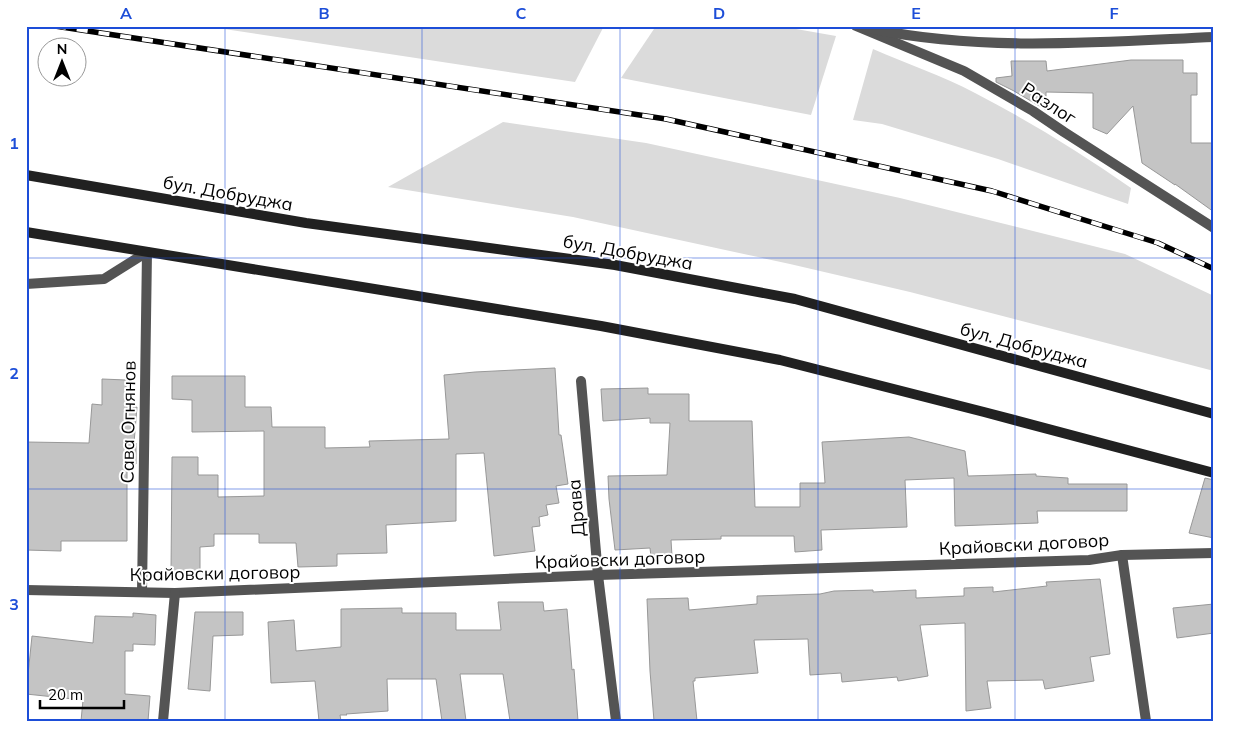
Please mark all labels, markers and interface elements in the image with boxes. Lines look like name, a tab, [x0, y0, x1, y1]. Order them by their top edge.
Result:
text: A	[120, 3, 132, 23]
text: B	[318, 3, 330, 23]
text: C	[516, 3, 527, 23]
text: D	[713, 3, 725, 23]
text: E	[911, 3, 921, 23]
text: F	[1109, 3, 1119, 23]
north arrow	[38, 38, 88, 88]
text: N	[57, 40, 67, 58]
street label: Разлог	[1017, 77, 1081, 129]
text: 1	[9, 133, 19, 153]
street label: бул. Добруджа	[161, 170, 295, 216]
street label: бул. Добруджа	[561, 229, 695, 275]
street label: бул. Добруджа	[958, 317, 1090, 373]
street label: Сава Огнянов	[115, 360, 141, 484]
text: 2	[9, 363, 19, 383]
street label: Драва	[562, 478, 590, 538]
street label: Крайовски договор	[938, 528, 1110, 560]
street label: Крайовски договор	[534, 545, 706, 573]
street label: Крайовски договор	[130, 560, 300, 586]
text: 3	[9, 594, 19, 614]
scale bar	[40, 677, 124, 709]
text: 20 m	[48, 685, 83, 704]

